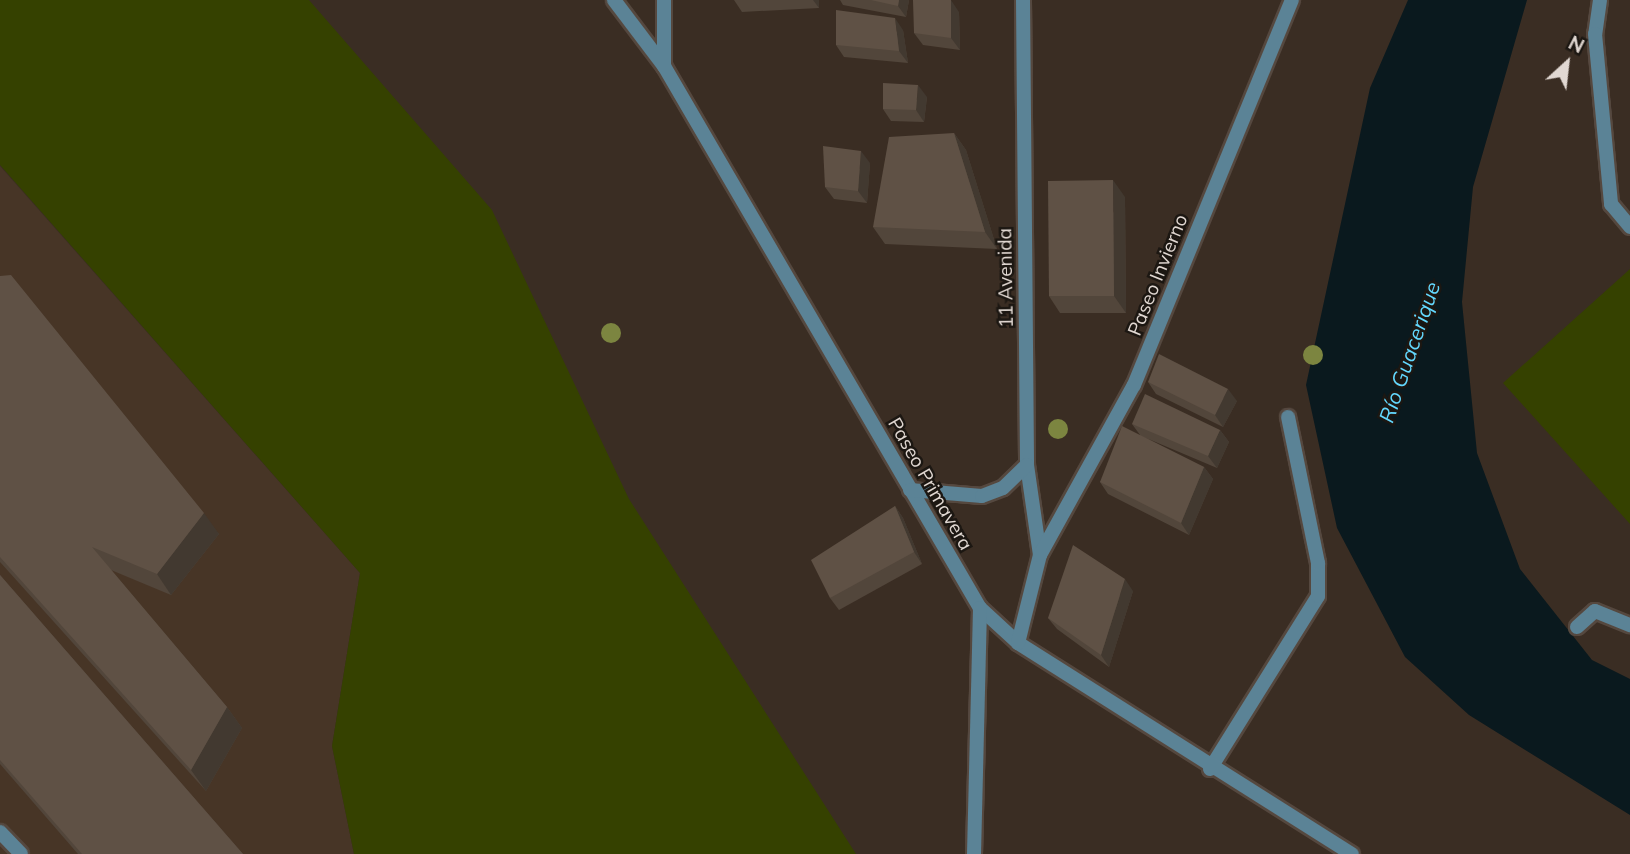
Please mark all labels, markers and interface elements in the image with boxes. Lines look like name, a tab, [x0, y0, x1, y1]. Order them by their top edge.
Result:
north arrow	[1532, 28, 1602, 98]
text: N	[1565, 30, 1588, 58]
street label: Paseo Invierno	[1123, 211, 1193, 339]
street label: 11 Avenida	[994, 228, 1018, 328]
water label: Río Guacerique	[1373, 278, 1445, 426]
street label: Paseo Primavera	[883, 414, 977, 554]

